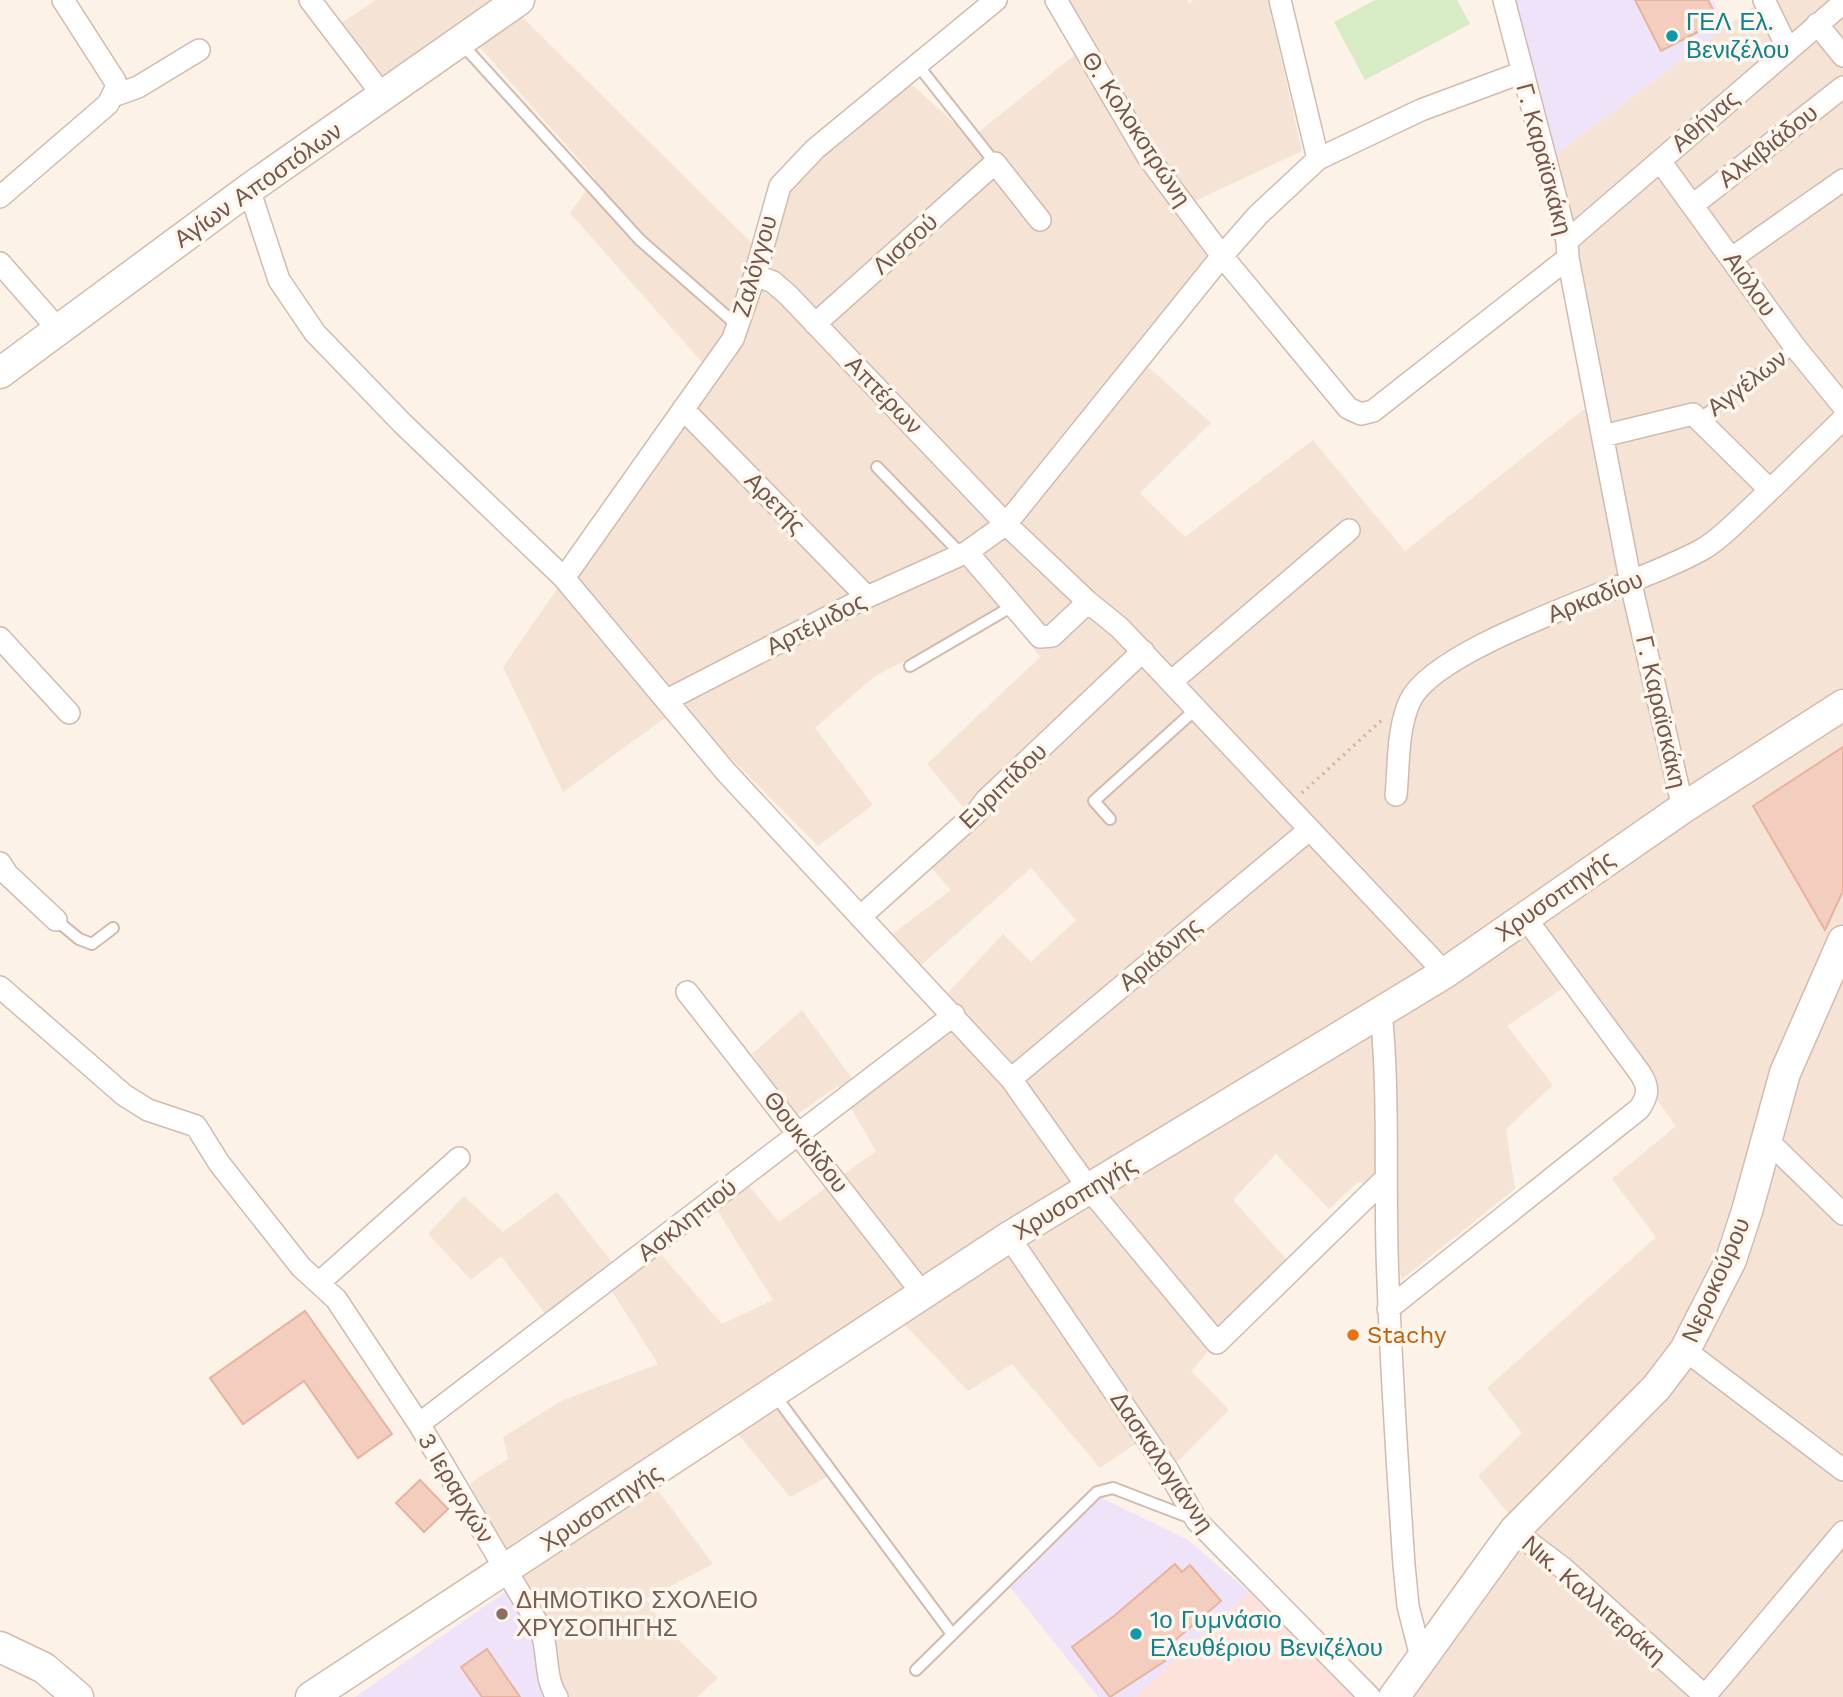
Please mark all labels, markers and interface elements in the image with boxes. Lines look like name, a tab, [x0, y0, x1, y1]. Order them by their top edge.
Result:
place label: ΓΕΛ Ελ. Βενιζέλου	[1686, 8, 1789, 64]
marker: ΓΕΛ Ελ. Βενιζέλου	[1664, 28, 1680, 44]
street label: Θ. Κολοκοτρώνη	[1076, 46, 1196, 212]
street label: Γ. Καραϊσκάκη	[1510, 80, 1578, 238]
street label: Αθήνας	[1666, 84, 1744, 158]
street label: Αλκιβιάδου	[1713, 99, 1823, 193]
street label: Αγίων Αποστόλων	[169, 117, 347, 253]
street label: Λισσού	[867, 208, 943, 280]
street label: Ζαλόγγου	[727, 212, 783, 320]
street label: Αιόλου	[1718, 246, 1782, 322]
street label: Αγγέλων	[1702, 344, 1792, 422]
street label: Απτέρων	[840, 350, 928, 440]
street label: Αρετής	[739, 466, 811, 540]
street label: Αρκαδίου	[1543, 565, 1647, 629]
street label: Αρτέμιδος	[762, 587, 870, 661]
street label: Γ. Καραϊσκάκη	[1630, 633, 1692, 791]
street label: Ευριπίδου	[953, 737, 1053, 835]
street label: Χρυσοπηγής	[1490, 845, 1620, 947]
street label: Αριάδνης	[1113, 911, 1207, 997]
street label: Θουκιδίδου	[758, 1086, 854, 1198]
street label: Χρυσοπηγής	[1008, 1150, 1142, 1246]
street label: Ασκληπιού	[632, 1173, 742, 1267]
street label: Νεροκούρου	[1676, 1213, 1756, 1347]
place label: Stachy	[1367, 1321, 1447, 1349]
marker: Stachy	[1345, 1327, 1361, 1343]
street label: Δασκαλογιάννη	[1105, 1386, 1219, 1538]
street label: 3 Ιεραρχών	[412, 1428, 500, 1548]
street label: Χρυσοπηγής	[535, 1458, 667, 1558]
street label: Νικ. Καλλιτεράκη	[1516, 1530, 1672, 1670]
place label: ΔΗΜΟΤΙΚΟ ΣΧΟΛΕΙΟ ΧΡΥΣΟΠΗΓΗΣ	[516, 1586, 758, 1642]
marker: ΔΗΜΟΤΙΚΟ ΣΧΟΛΕΙΟ ΧΡΥΣΟΠΗΓΗΣ	[494, 1606, 510, 1622]
place label: 1ο Γυμνάσιο Ελευθέριου Βενιζέλου	[1150, 1606, 1383, 1662]
marker: 1ο Γυμνάσιο Ελευθέριου Βενιζέλου	[1128, 1626, 1144, 1642]

